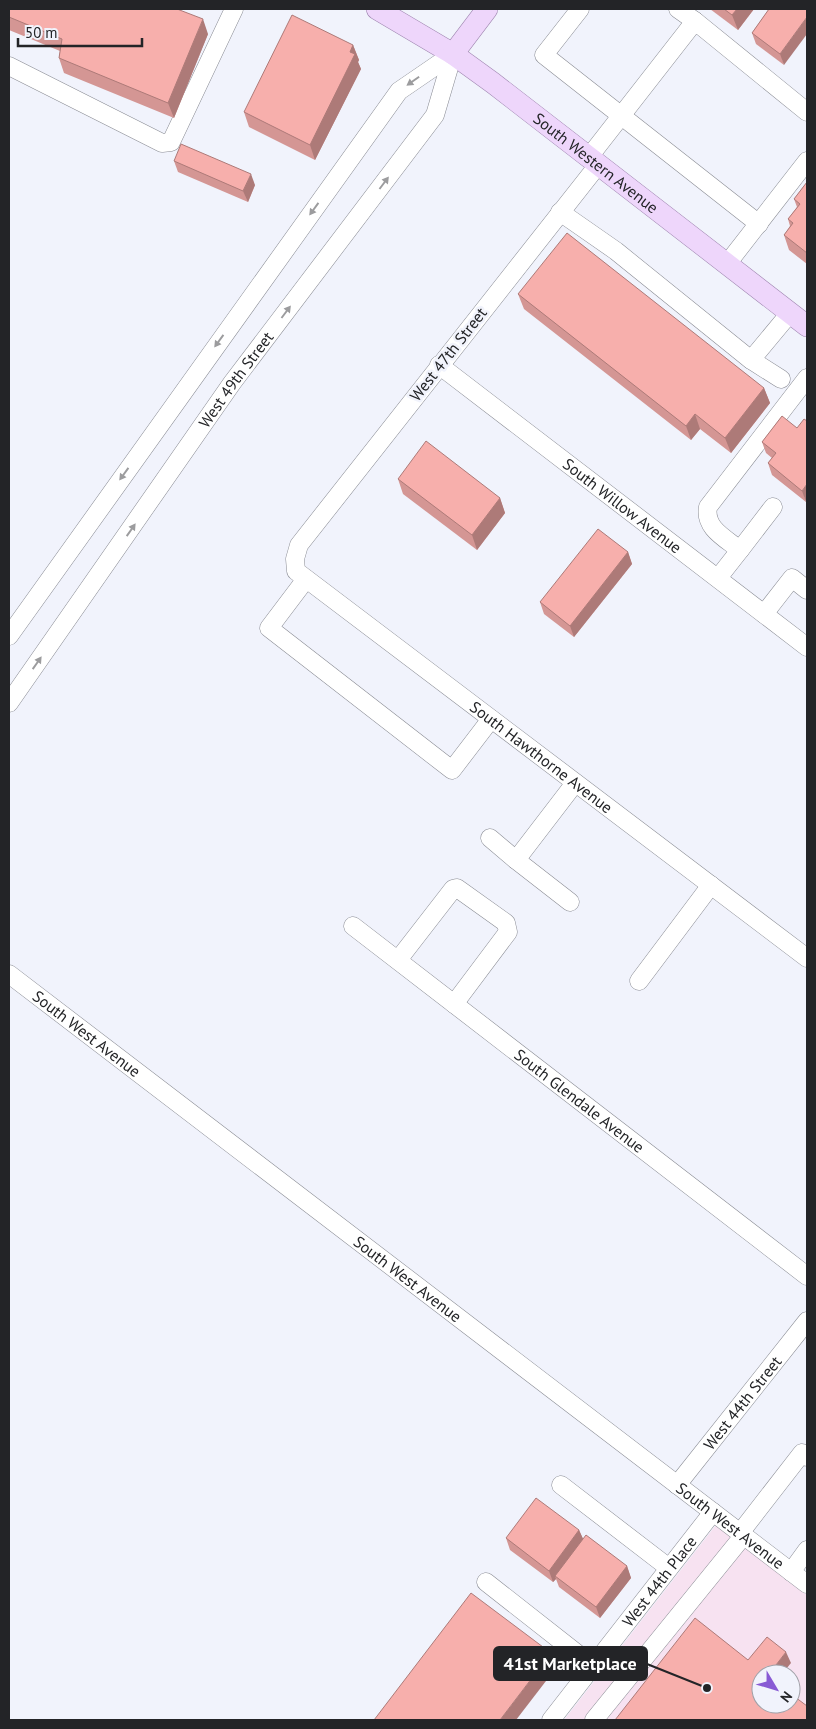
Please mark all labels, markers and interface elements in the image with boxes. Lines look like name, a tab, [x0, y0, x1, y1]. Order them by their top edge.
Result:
scale bar	[18, 15, 141, 47]
text: 50 m	[25, 23, 58, 42]
one-way arrow	[406, 76, 419, 86]
street label: South Western Avenue	[530, 108, 663, 217]
one-way arrow	[379, 176, 389, 190]
one-way arrow	[309, 202, 319, 216]
street label: West 47th Street	[405, 303, 491, 405]
one-way arrow	[280, 306, 291, 319]
street label: West 49th Street	[194, 327, 278, 431]
one-way arrow	[214, 334, 224, 348]
street label: South Willow Avenue	[559, 454, 686, 557]
one-way arrow	[120, 467, 130, 480]
one-way arrow	[126, 523, 136, 537]
one-way arrow	[32, 656, 42, 670]
street label: South Hawthorne Avenue	[466, 696, 617, 817]
street label: South West Avenue	[29, 986, 145, 1081]
street label: South Glendale Avenue	[511, 1044, 648, 1157]
street label: South West Avenue	[350, 1231, 466, 1326]
street label: West 44th Street	[699, 1351, 786, 1454]
street label: South West Avenue	[672, 1478, 788, 1573]
street label: West 44th Place	[618, 1532, 701, 1631]
callout: 41st Marketplace	[494, 1647, 647, 1680]
text: 41st Marketplace	[503, 1652, 637, 1675]
north arrow	[751, 1664, 801, 1714]
text: N	[776, 1688, 796, 1706]

